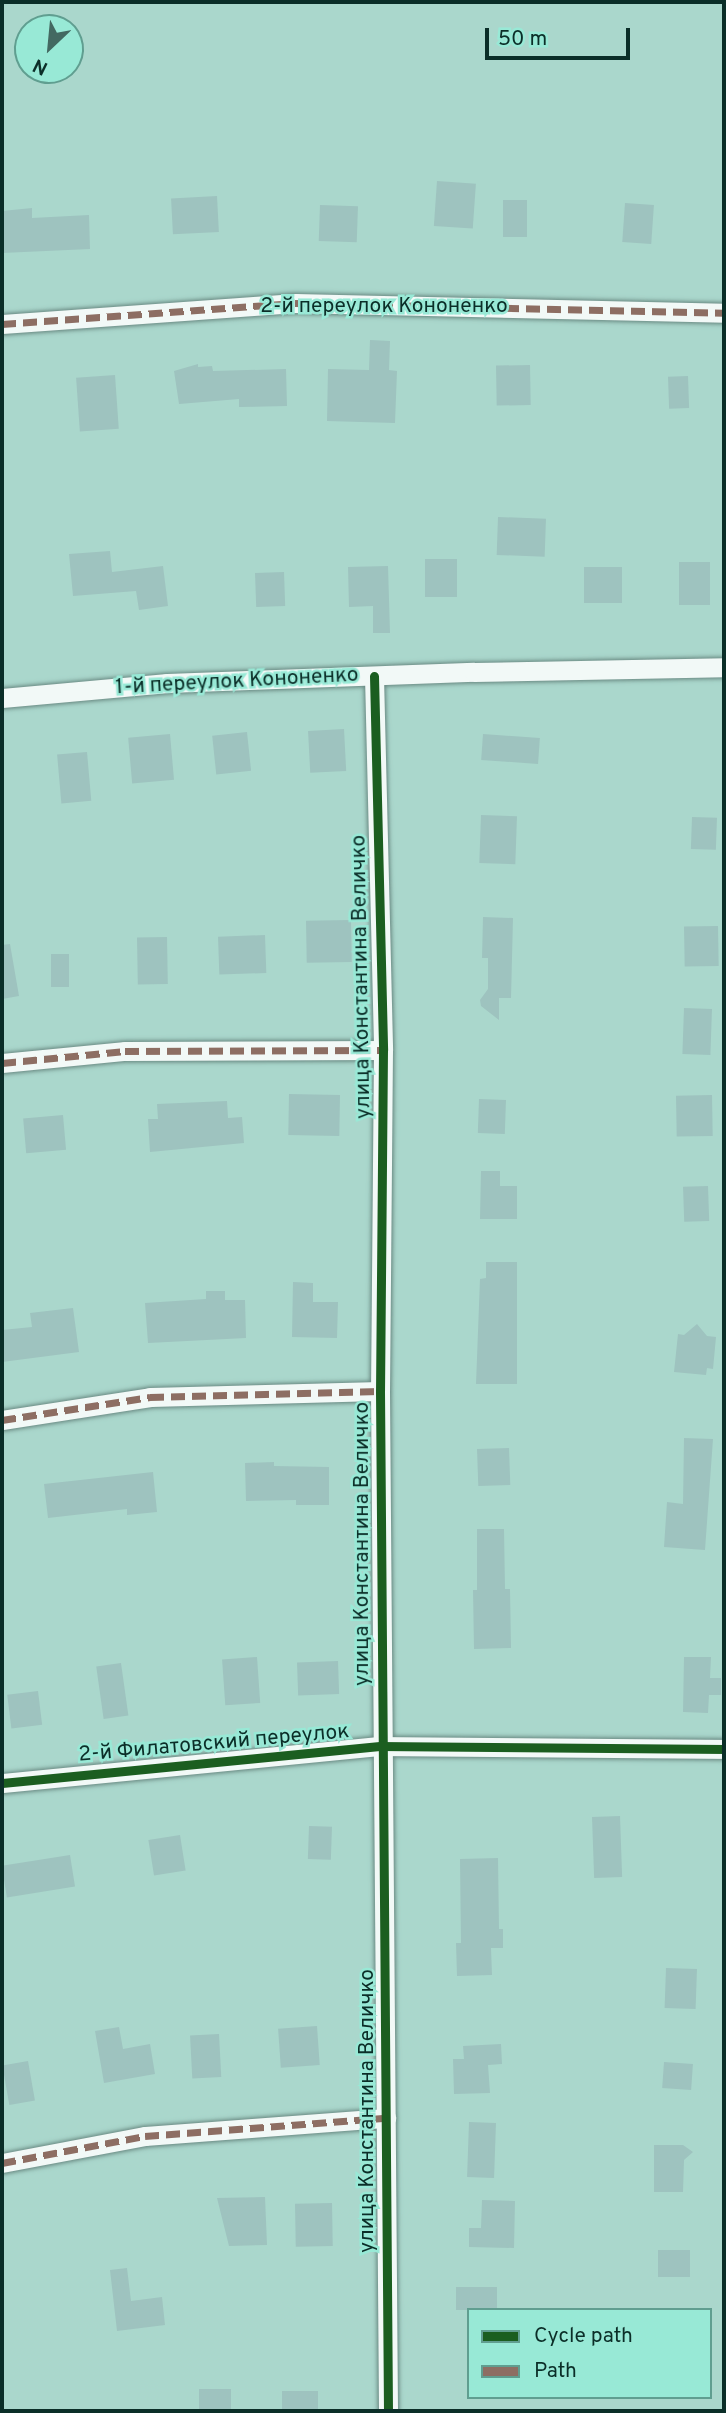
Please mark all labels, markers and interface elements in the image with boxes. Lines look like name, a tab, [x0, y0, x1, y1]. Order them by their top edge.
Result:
north arrow	[14, 14, 84, 84]
scale bar	[488, 14, 633, 58]
text: 50 m	[498, 26, 547, 53]
text: N	[29, 52, 52, 80]
street label: 2-й переулок Кононенко	[260, 294, 508, 320]
street label: 1-й переулок Кононенко	[115, 663, 359, 701]
street label: улица Константина Величко	[347, 835, 377, 1119]
street label: улица Константина Величко	[350, 1402, 376, 1686]
street label: 2-й Филатовский переулок	[78, 1720, 350, 1768]
street label: улица Константина Величко	[355, 1969, 381, 2253]
legend	[467, 2308, 712, 2399]
text: Cycle path	[534, 2323, 633, 2350]
text: Path	[534, 2358, 577, 2385]

